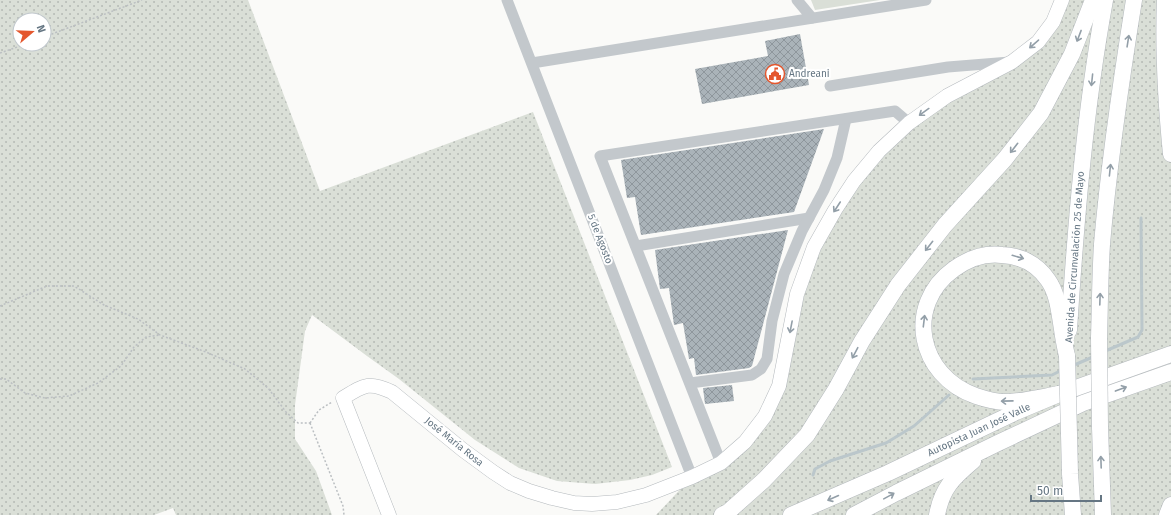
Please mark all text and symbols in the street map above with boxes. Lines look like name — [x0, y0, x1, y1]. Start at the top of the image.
north arrow — [12, 12, 52, 52]
text: N — [34, 23, 48, 34]
one-way arrow — [1074, 30, 1082, 42]
one-way arrow — [1124, 35, 1132, 48]
one-way arrow — [1030, 39, 1040, 48]
public building icon: Andreani — [764, 63, 786, 85]
place label: Andreani — [789, 68, 830, 80]
one-way arrow — [1088, 73, 1095, 86]
one-way arrow — [919, 108, 930, 116]
one-way arrow — [1009, 143, 1018, 154]
one-way arrow — [1106, 164, 1113, 177]
street label: Avenida de Circunvalación 25 de Mayo — [1063, 171, 1087, 343]
one-way arrow — [832, 201, 840, 213]
street label: 5 de Agosto — [585, 212, 615, 266]
one-way arrow — [924, 241, 933, 252]
one-way arrow — [1011, 254, 1024, 262]
one-way arrow — [1097, 293, 1104, 306]
one-way arrow — [920, 315, 928, 328]
one-way arrow — [786, 321, 794, 334]
one-way arrow — [851, 347, 859, 359]
one-way arrow — [1115, 385, 1127, 393]
one-way arrow — [1001, 397, 1014, 405]
street label: Autopista Juan José Valle — [926, 401, 1032, 459]
street label: José María Rosa — [422, 414, 486, 469]
one-way arrow — [1098, 456, 1105, 469]
scale bar — [1031, 477, 1101, 503]
text: 50 m — [1037, 484, 1063, 498]
one-way arrow — [882, 492, 894, 500]
one-way arrow — [827, 495, 839, 502]

